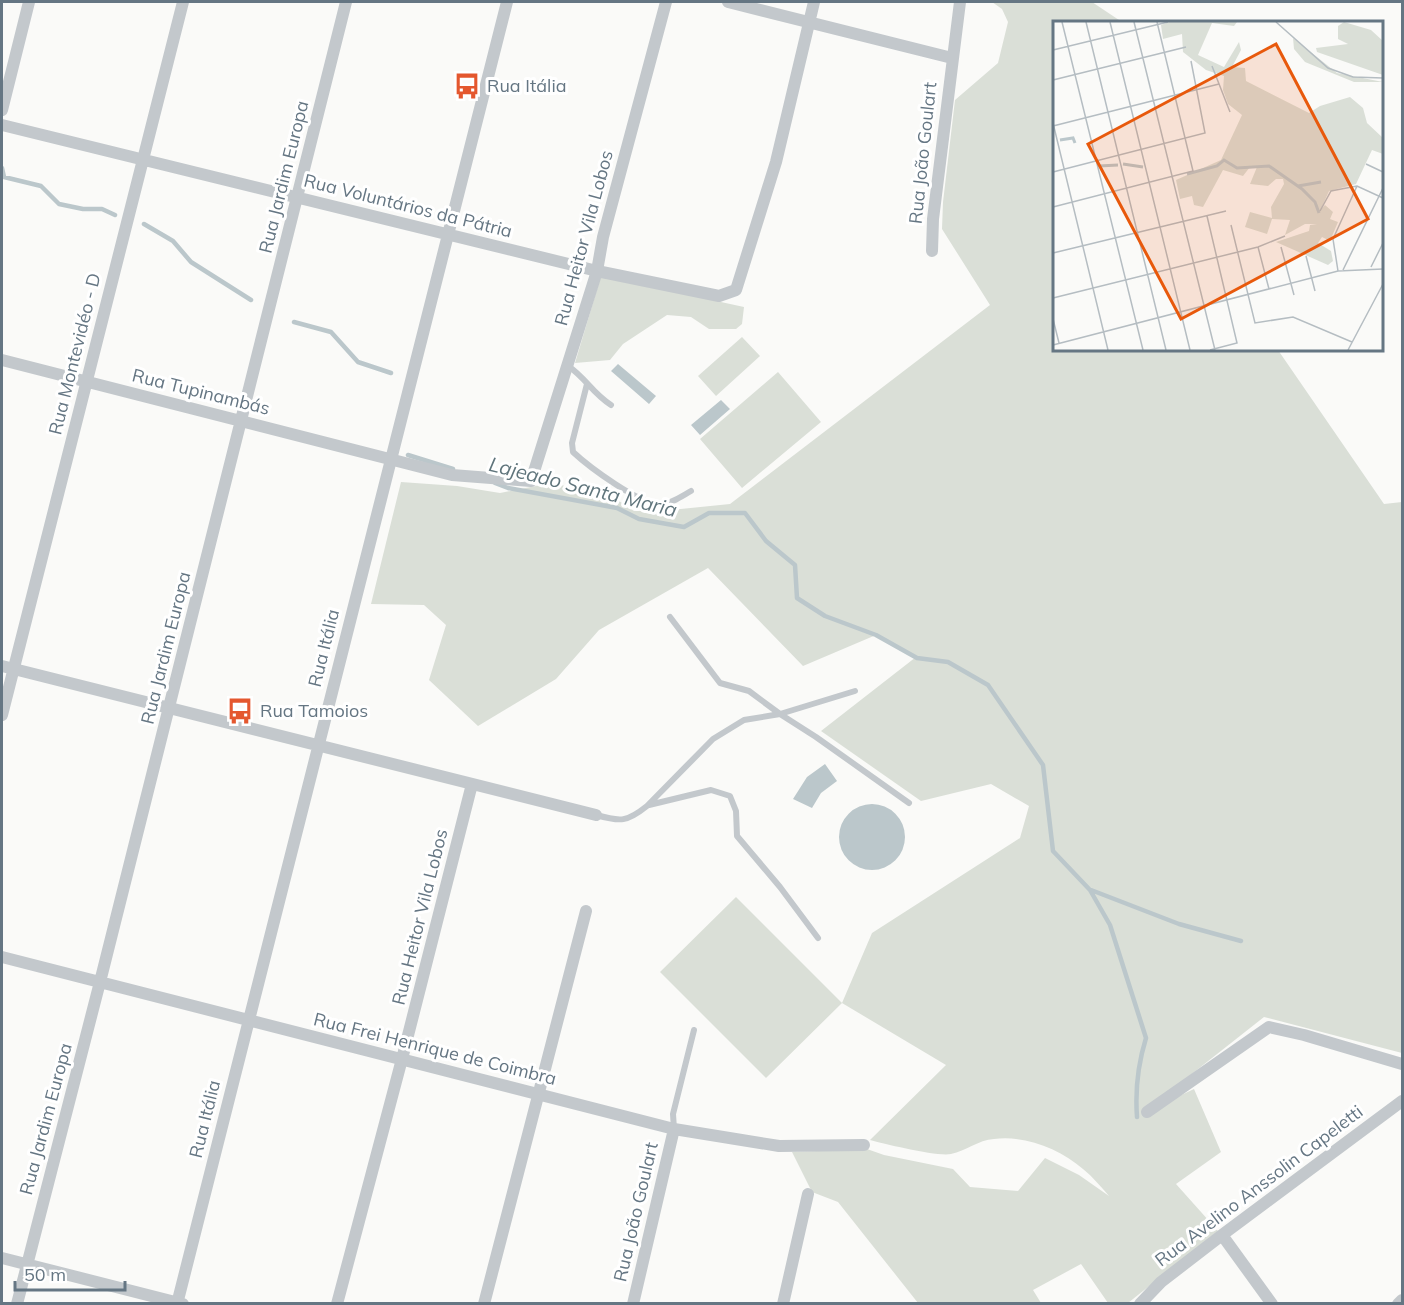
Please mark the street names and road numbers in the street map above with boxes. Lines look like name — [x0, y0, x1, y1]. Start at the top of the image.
street label: Rua João Goulart — [904, 81, 941, 225]
street label: Rua Jardim Europa — [253, 98, 314, 256]
street label: Rua Heitor Vila Lobos — [549, 148, 618, 328]
street label: Rua Voluntários da Pátria — [302, 168, 515, 243]
street label: Rua Montevidéo - D — [43, 271, 106, 437]
street label: Rua Tupinambás — [130, 363, 272, 420]
street label: Rua Jardim Europa — [135, 569, 196, 727]
street label: Rua Itália — [303, 607, 344, 689]
street label: Rua Heitor Vila Lobos — [387, 826, 453, 1007]
street label: Rua Frei Henrique de Coimbra — [311, 1007, 559, 1090]
street label: Rua Jardim Europa — [14, 1040, 77, 1197]
street label: Rua Itália — [184, 1078, 225, 1160]
street label: Rua Avelino Anssolin Capeletti — [1150, 1100, 1367, 1271]
street label: Rua João Goulart — [608, 1140, 663, 1284]

